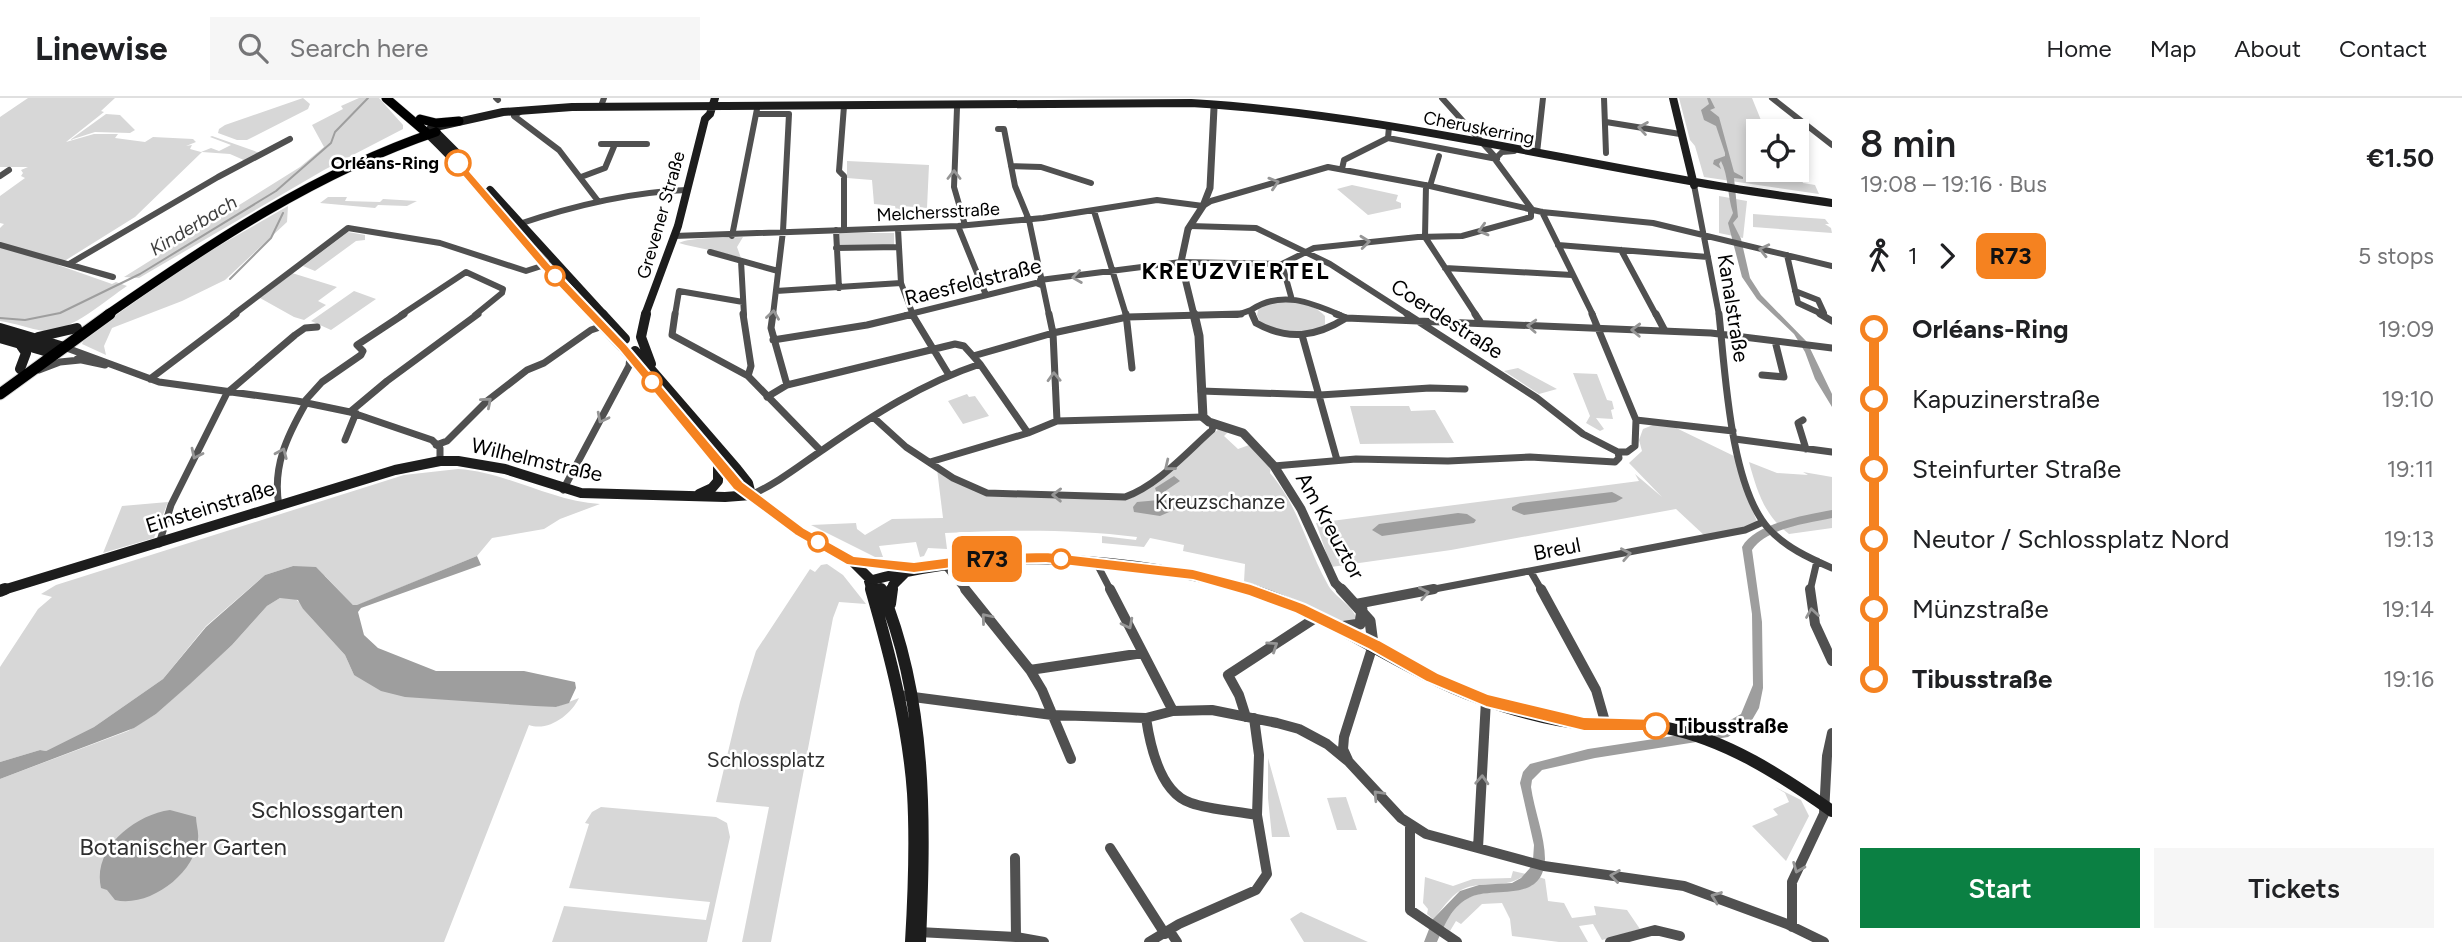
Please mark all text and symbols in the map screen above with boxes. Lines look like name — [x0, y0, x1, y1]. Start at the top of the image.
search box — [210, 17, 700, 80]
text: Linewise — [35, 29, 168, 68]
icon: search — [234, 29, 272, 67]
text: Search here — [290, 32, 428, 64]
text: Home — [2046, 34, 2112, 63]
text: Map — [2150, 34, 2196, 63]
text: About — [2234, 34, 2301, 63]
text: Contact — [2339, 34, 2427, 63]
street label: Cheruskerring — [1422, 106, 1536, 150]
map controls — [1746, 119, 1809, 182]
button: locate — [1746, 119, 1809, 182]
one-way arrow — [1637, 121, 1649, 136]
text: 8 min — [1860, 121, 1956, 167]
text: €1.50 — [2367, 142, 2434, 174]
street label: Grevener Straße — [632, 148, 690, 281]
marker: Orléans-Ring — [445, 150, 471, 176]
place label: Orléans-Ring — [331, 152, 439, 174]
one-way arrow — [946, 169, 962, 180]
text: 19:08 – 19:16 · Bus — [1860, 170, 2047, 198]
one-way arrow — [1268, 177, 1280, 192]
water label: Kinderbach — [145, 190, 241, 260]
street label: Melchersstraße — [876, 198, 1000, 226]
one-way arrow — [1477, 222, 1489, 237]
one-way arrow — [1359, 235, 1371, 250]
icon: walk — [1860, 237, 1898, 275]
icon: forward — [1928, 237, 1966, 275]
text: R73 — [1990, 241, 2032, 270]
text: 1 — [1908, 242, 1918, 270]
text: 5 stops — [2358, 242, 2434, 270]
one-way arrow — [1758, 243, 1770, 258]
street label: Raesfeldstraße — [902, 252, 1044, 311]
street label: Kanalstraße — [1713, 252, 1754, 364]
district label: KREUZVIERTEL — [1141, 257, 1331, 285]
unlabelled marker — [545, 266, 565, 286]
one-way arrow — [1071, 269, 1083, 284]
street label: Coerdestraße — [1387, 273, 1508, 364]
one-way arrow — [765, 309, 780, 321]
text: Orléans-Ring — [1912, 313, 2069, 345]
text: 19:09 — [2378, 315, 2434, 343]
one-way arrow — [1526, 318, 1537, 333]
one-way arrow — [1630, 323, 1641, 338]
unlabelled marker — [642, 372, 662, 392]
one-way arrow — [1047, 372, 1062, 383]
text: Kapuzinerstraße — [1912, 383, 2100, 415]
text: 19:10 — [2381, 385, 2434, 413]
one-way arrow — [479, 398, 492, 410]
one-way arrow — [597, 411, 610, 423]
street label: Wilhelmstraße — [469, 432, 605, 487]
one-way arrow — [190, 447, 204, 459]
one-way arrow — [274, 447, 288, 460]
text: Steinfurter Straße — [1912, 453, 2121, 485]
text: 19:11 — [2387, 455, 2434, 483]
one-way arrow — [1164, 458, 1177, 471]
street label: Am Kreuztor — [1291, 468, 1370, 583]
street label: Einsteinstraße — [142, 475, 277, 538]
one-way arrow — [1051, 487, 1062, 503]
park label: Kreuzschanze — [1155, 489, 1285, 514]
text: Neutor / Schlossplatz Nord — [1912, 523, 2230, 555]
text: 19:13 — [2384, 525, 2434, 553]
unlabelled marker — [808, 532, 828, 552]
street label: Breul — [1531, 532, 1583, 565]
line badge: R73 — [947, 536, 1027, 582]
text: R73 — [966, 544, 1008, 573]
one-way arrow — [1620, 547, 1632, 562]
unlabelled marker — [1051, 549, 1071, 569]
one-way arrow — [1418, 586, 1430, 601]
text: Münzstraße — [1912, 593, 2049, 625]
text: 19:14 — [2382, 595, 2434, 623]
one-way arrow — [1805, 607, 1820, 619]
one-way arrow — [982, 613, 995, 625]
one-way arrow — [1119, 617, 1133, 629]
one-way arrow — [1265, 642, 1278, 654]
text: Tibusstraße — [1912, 663, 2052, 695]
text: 19:16 — [2383, 665, 2434, 693]
marker: Tibusstraße — [1643, 713, 1669, 739]
place label: Tibusstraße — [1675, 713, 1789, 738]
park label: Schlossplatz — [707, 747, 825, 772]
one-way arrow — [1474, 774, 1489, 785]
one-way arrow — [1374, 790, 1387, 803]
park label: Schlossgarten — [251, 795, 403, 824]
park label: Botanischer Garten — [79, 832, 287, 861]
button: Start — [1860, 848, 2140, 928]
button: Tickets — [2154, 848, 2434, 928]
one-way arrow — [1792, 861, 1806, 873]
one-way arrow — [1609, 869, 1621, 884]
one-way arrow — [1711, 892, 1723, 906]

